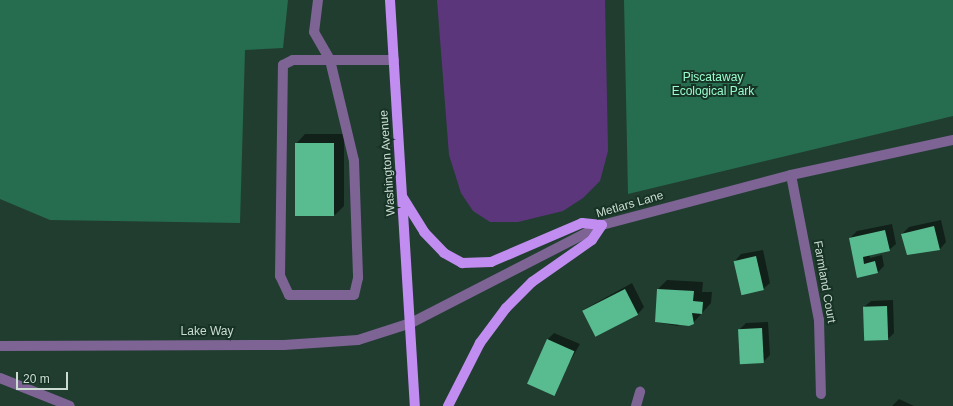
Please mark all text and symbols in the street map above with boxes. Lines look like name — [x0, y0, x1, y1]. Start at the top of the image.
park label: Piscataway Ecological Park — [672, 71, 754, 99]
street label: Washington Avenue — [377, 109, 399, 217]
street label: Metlars Lane — [595, 189, 665, 221]
street label: Farmland Court — [810, 240, 838, 324]
street label: Lake Way — [181, 325, 233, 339]
scale bar — [18, 364, 70, 390]
text: 20 m — [23, 372, 50, 386]

